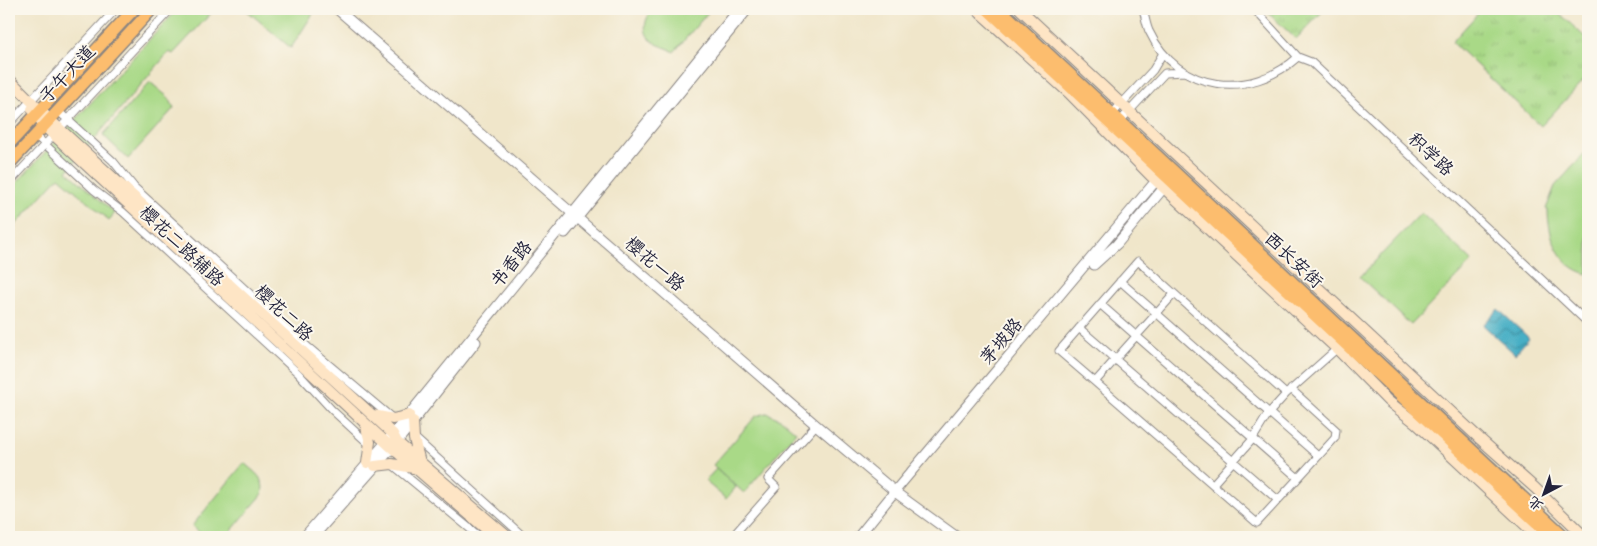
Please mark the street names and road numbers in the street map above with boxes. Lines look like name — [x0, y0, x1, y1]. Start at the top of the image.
street label: 子午大道 — [31, 37, 103, 111]
street label: 积学路 — [1400, 124, 1462, 184]
street label: 樱花二路辅路 — [132, 197, 232, 295]
street label: 西长安街 — [1257, 224, 1331, 296]
street label: 樱花一路 — [617, 228, 693, 300]
street label: 书香路 — [482, 233, 540, 295]
street label: 樱花二路 — [247, 277, 321, 349]
street label: 茅坡路 — [971, 310, 1031, 372]

